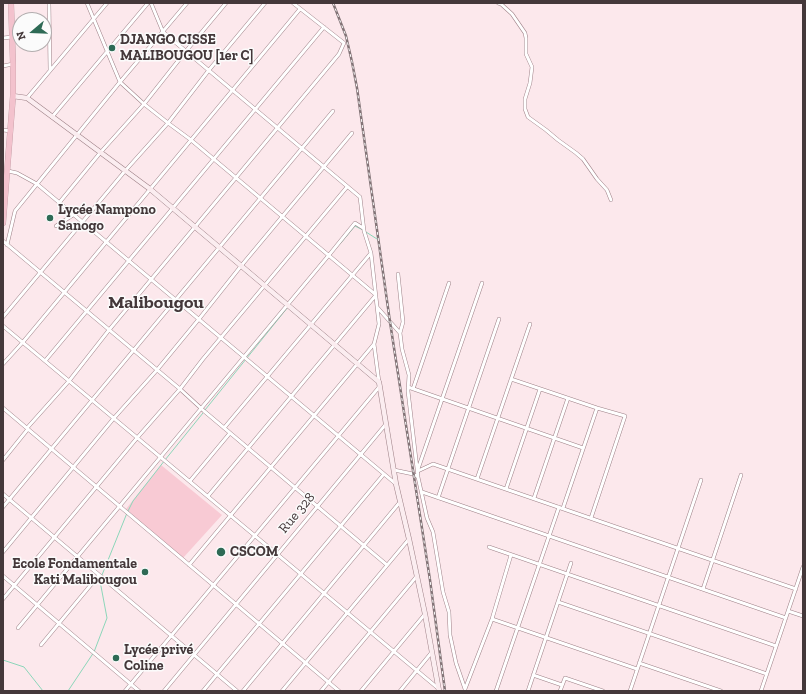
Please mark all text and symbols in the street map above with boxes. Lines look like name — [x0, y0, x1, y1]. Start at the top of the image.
north arrow — [12, 12, 52, 52]
text: N — [14, 30, 29, 42]
place label: DJANGO CISSE MALIBOUGOU [1er C] — [120, 32, 253, 64]
marker: DJANGO CISSE MALIBOUGOU [1er C] — [107, 43, 117, 53]
place label: Lycée Nampono Sanogo — [58, 202, 156, 234]
marker: Lycée Nampono Sanogo — [45, 213, 55, 223]
district label: Malibougou — [108, 292, 204, 314]
street label: Rue 328 — [275, 489, 319, 537]
place label: CSCOM — [230, 544, 278, 560]
marker: CSCOM — [215, 546, 227, 558]
place label: Ecole Fondamentale Kati Malibougou — [12, 556, 137, 588]
marker: Ecole Fondamentale Kati Malibougou — [140, 567, 150, 577]
place label: Lycée privé Coline — [124, 642, 193, 674]
marker: Lycée privé Coline — [111, 653, 121, 663]

